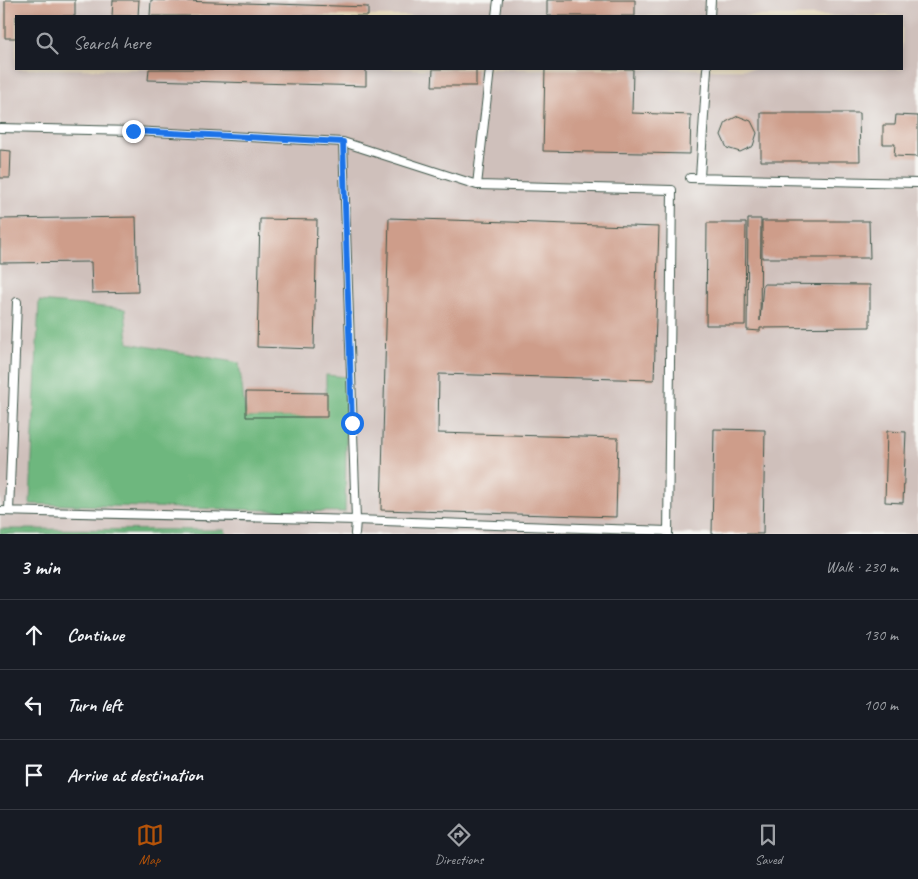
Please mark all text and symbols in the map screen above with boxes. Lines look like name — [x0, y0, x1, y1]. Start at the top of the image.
search box — [15, 15, 903, 70]
icon: search — [33, 29, 61, 57]
text: Search here — [73, 31, 150, 55]
route end — [122, 120, 145, 143]
route start — [341, 412, 364, 435]
text: 3 min — [20, 554, 60, 580]
text: Walk · 230 m — [826, 557, 898, 577]
icon: ahead — [20, 621, 48, 649]
text: Continue — [67, 623, 124, 647]
text: 130 m — [864, 625, 898, 645]
icon: left — [20, 691, 48, 719]
text: Turn left — [67, 693, 122, 717]
text: 100 m — [864, 695, 898, 715]
icon: arrive — [20, 761, 48, 789]
text: Arrive at destination — [67, 763, 203, 787]
tab: Map — [136, 821, 164, 868]
tab: Directions — [435, 821, 483, 868]
tab: Saved — [754, 821, 782, 868]

